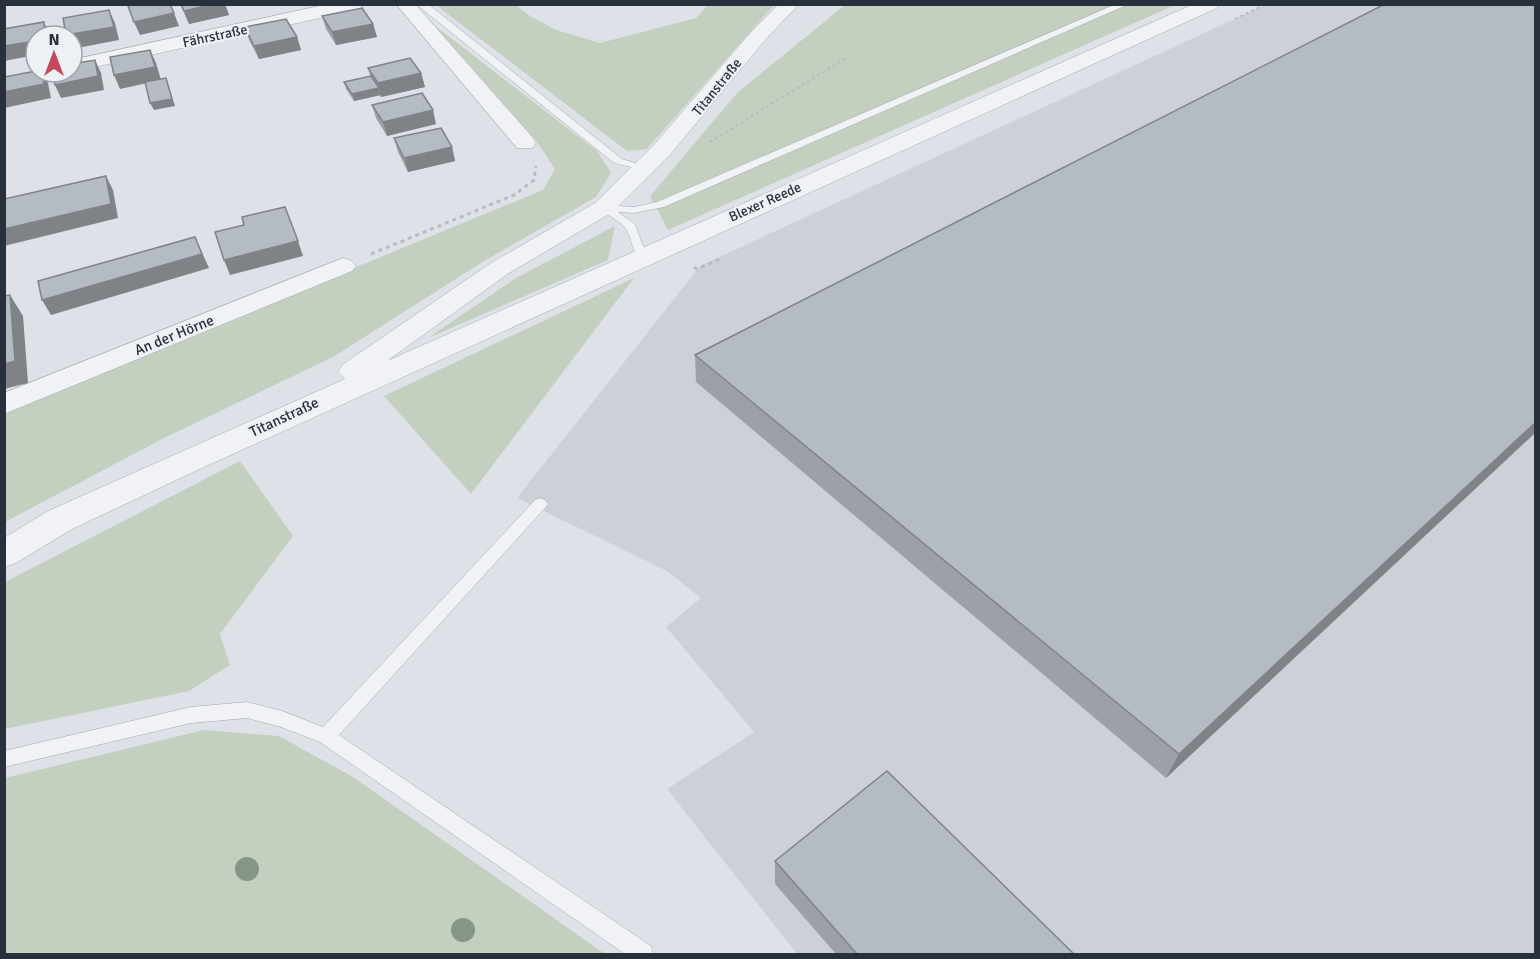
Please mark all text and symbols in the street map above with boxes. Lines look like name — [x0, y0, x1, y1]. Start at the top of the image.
street label: Fährstraße — [181, 21, 249, 51]
north arrow — [24, 24, 84, 84]
text: N — [48, 30, 60, 50]
street label: Titanstraße — [689, 55, 745, 119]
street label: Blexer Reede — [726, 178, 804, 226]
street label: An der Hörne — [132, 311, 216, 359]
street label: Titanstraße — [247, 393, 321, 441]

